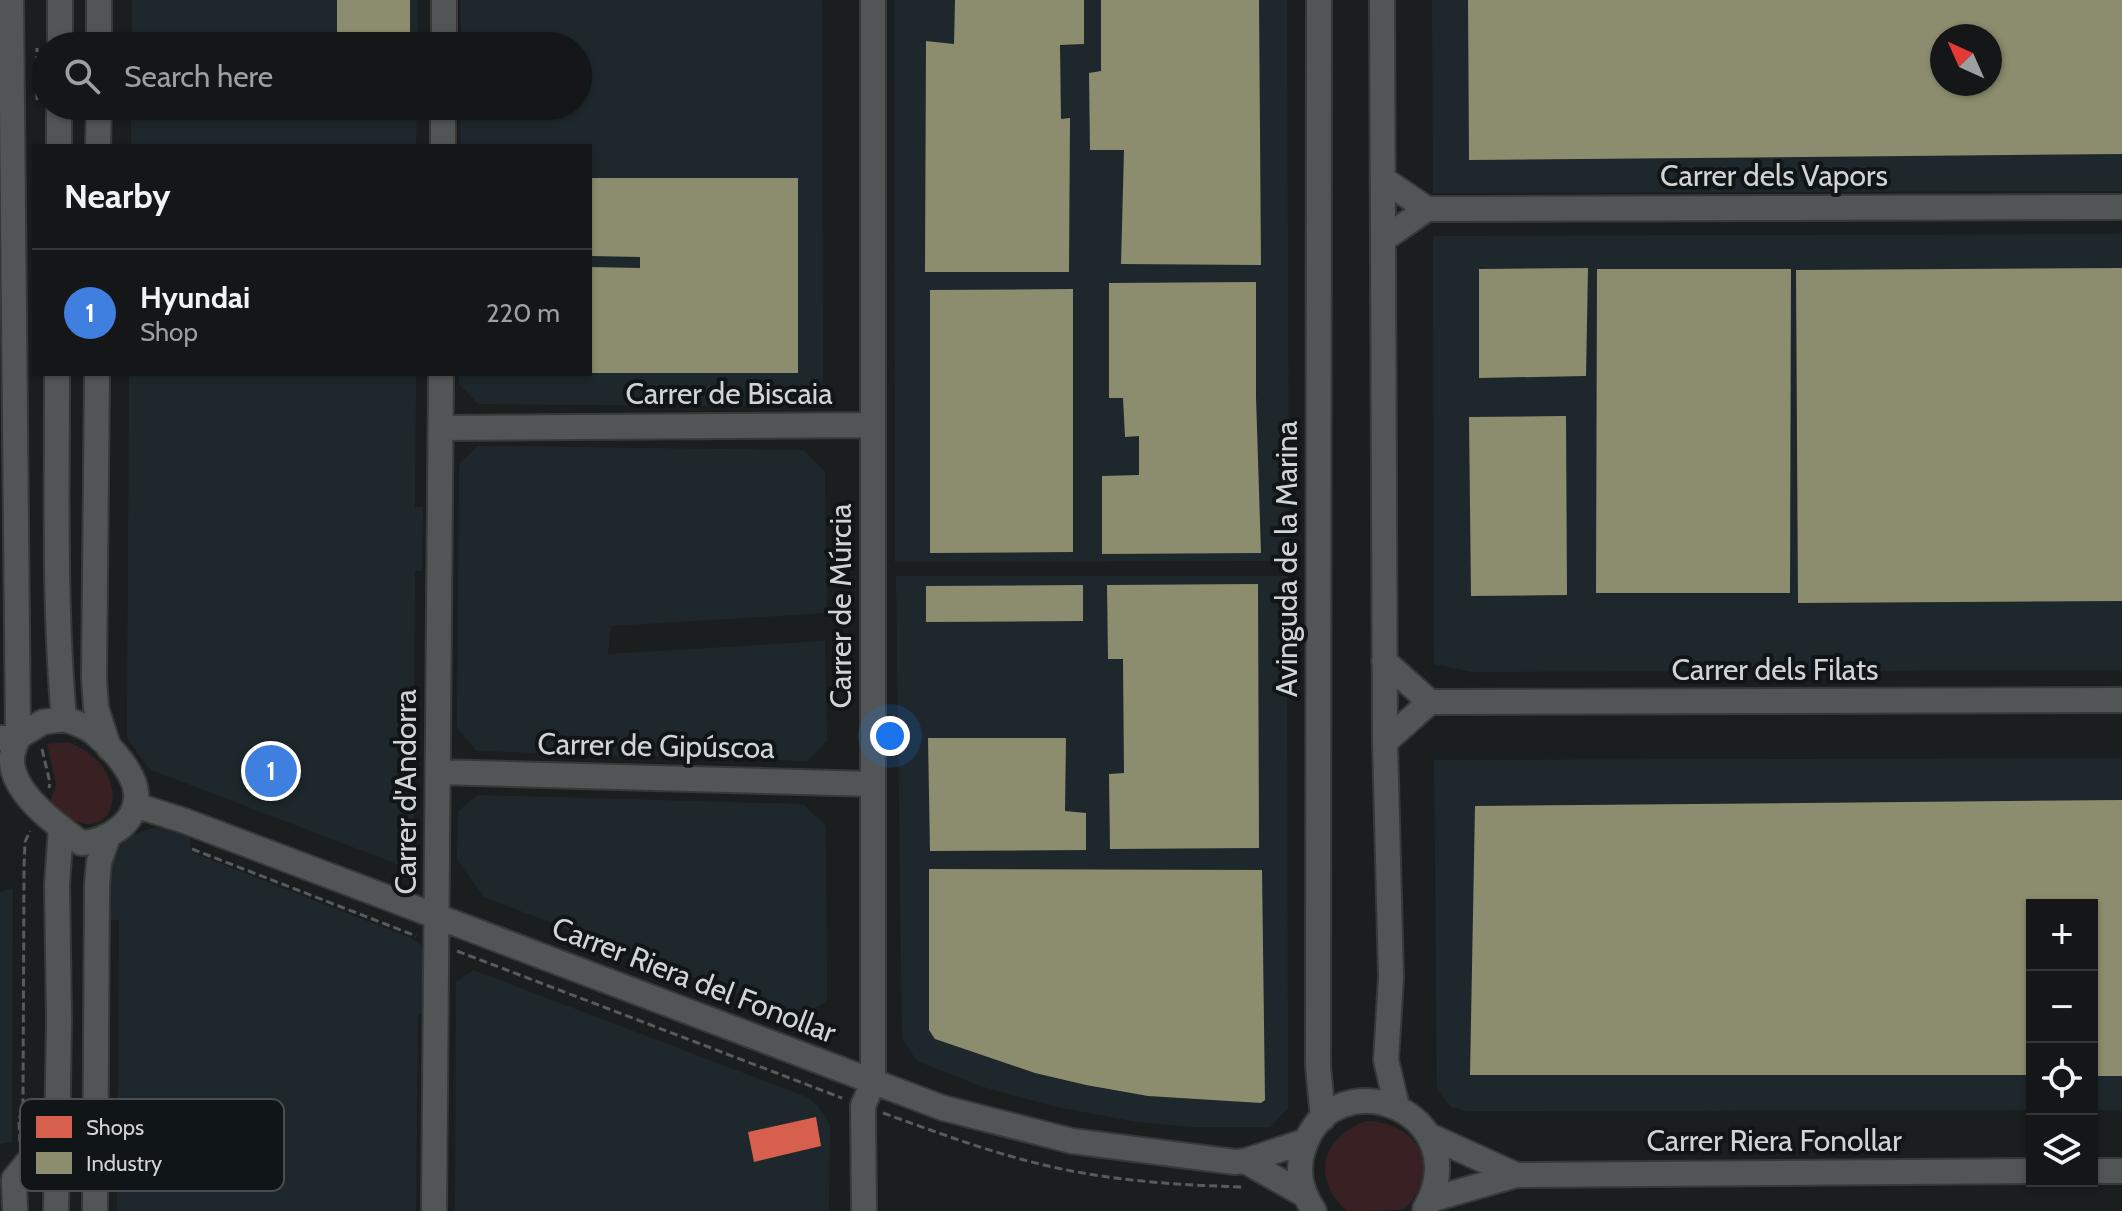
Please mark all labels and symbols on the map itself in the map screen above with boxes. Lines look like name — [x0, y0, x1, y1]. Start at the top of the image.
north arrow — [1930, 24, 2002, 96]
street label: Carrer dels Vapors — [1660, 157, 1888, 194]
street label: Carrer de Biscaia — [625, 375, 833, 412]
street label: Avinguda de la Marina — [1268, 420, 1305, 697]
street label: Carrer de Múrcia — [822, 503, 859, 709]
street label: Carrer dels Filats — [1672, 651, 1878, 688]
street label: Carrer d'Andorra — [387, 689, 424, 895]
your location — [870, 716, 910, 756]
street label: Carrer de Gipúscoa — [537, 725, 776, 766]
pin: 1 — [245, 741, 297, 801]
street label: Carrer Riera del Fonollar — [547, 908, 842, 1051]
legend — [20, 1099, 284, 1191]
text: Shops — [86, 1114, 144, 1141]
street label: Carrer Riera Fonollar — [1646, 1122, 1902, 1159]
text: Industry — [86, 1150, 162, 1177]

